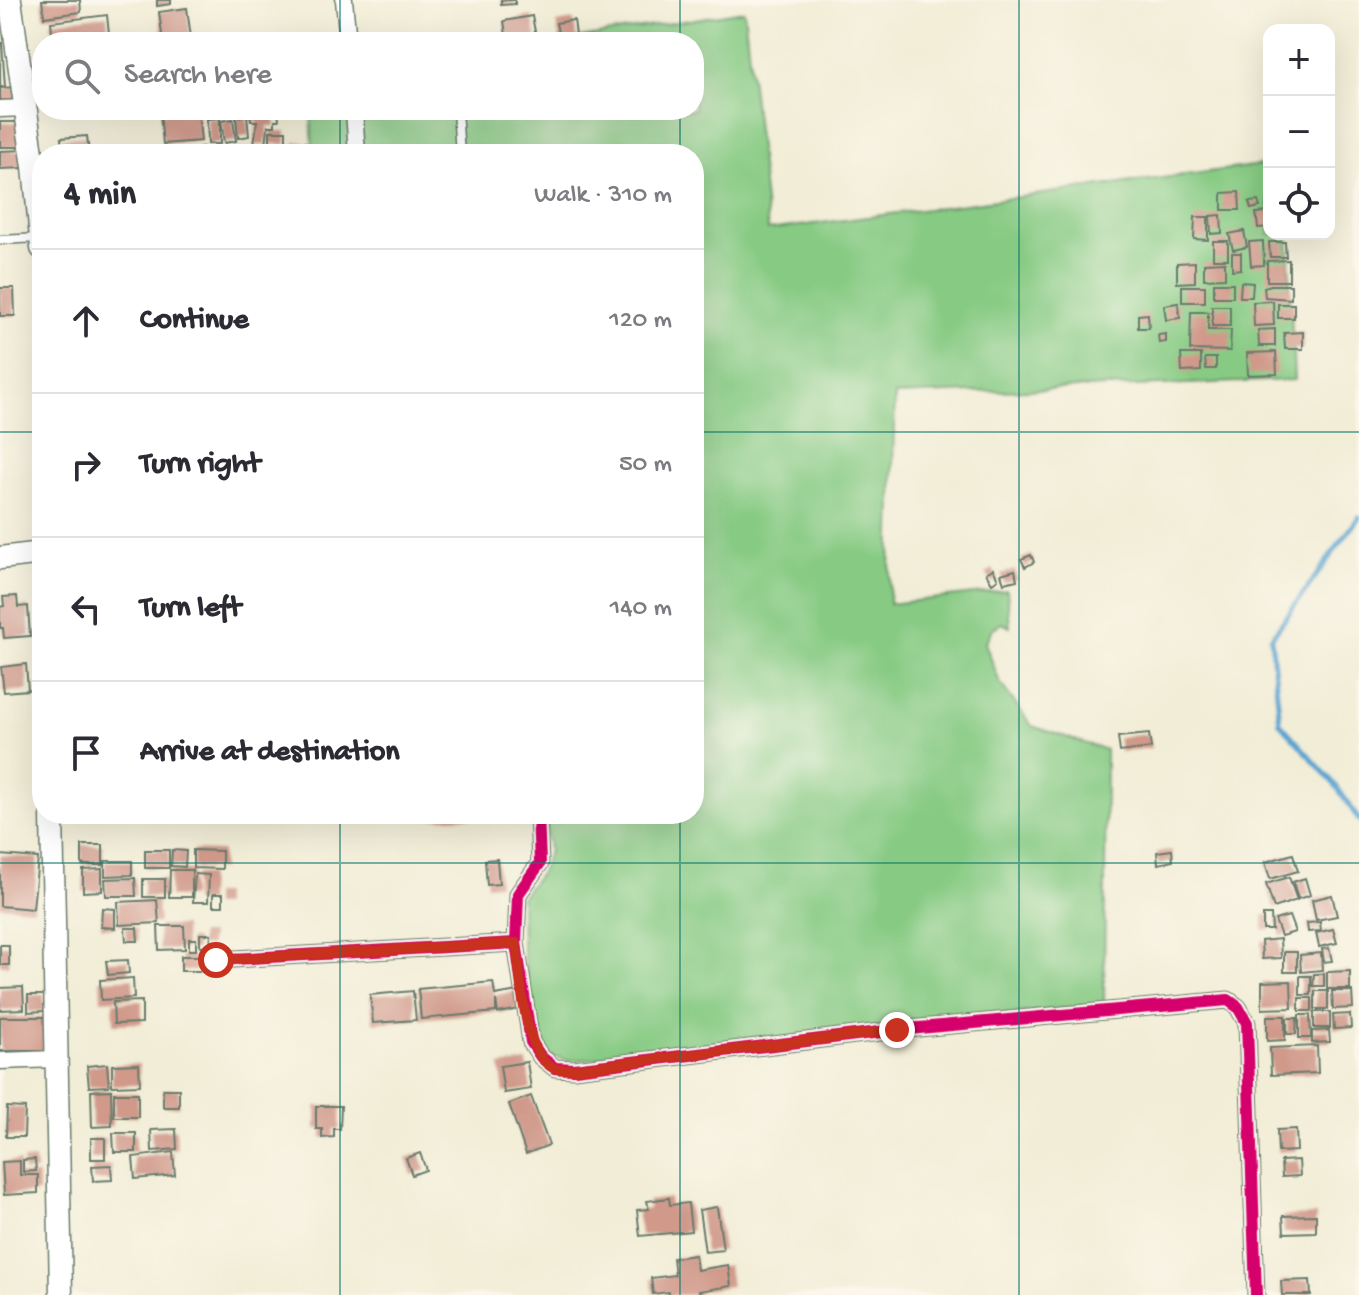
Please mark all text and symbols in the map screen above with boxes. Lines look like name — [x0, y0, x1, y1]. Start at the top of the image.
map controls — [1263, 24, 1335, 240]
button: + — [1263, 24, 1335, 96]
search box — [32, 32, 704, 120]
icon: search — [60, 54, 104, 98]
text: Search here — [124, 59, 272, 94]
button: − — [1263, 96, 1335, 168]
button: locate — [1263, 168, 1335, 240]
text: 4 min — [64, 176, 136, 216]
text: Walk · 310 m — [534, 181, 672, 212]
icon: ahead — [64, 299, 108, 343]
text: Continue — [140, 304, 249, 339]
text: 120 m — [609, 306, 672, 337]
icon: right — [64, 443, 108, 487]
text: Turn right — [140, 448, 260, 483]
text: 50 m — [619, 450, 672, 481]
icon: left — [64, 587, 108, 631]
text: Turn left — [140, 592, 241, 627]
text: 140 m — [610, 594, 672, 625]
icon: arrive — [64, 731, 108, 775]
text: Arrive at destination — [140, 736, 400, 771]
route start — [198, 942, 234, 978]
route end — [879, 1012, 915, 1048]

